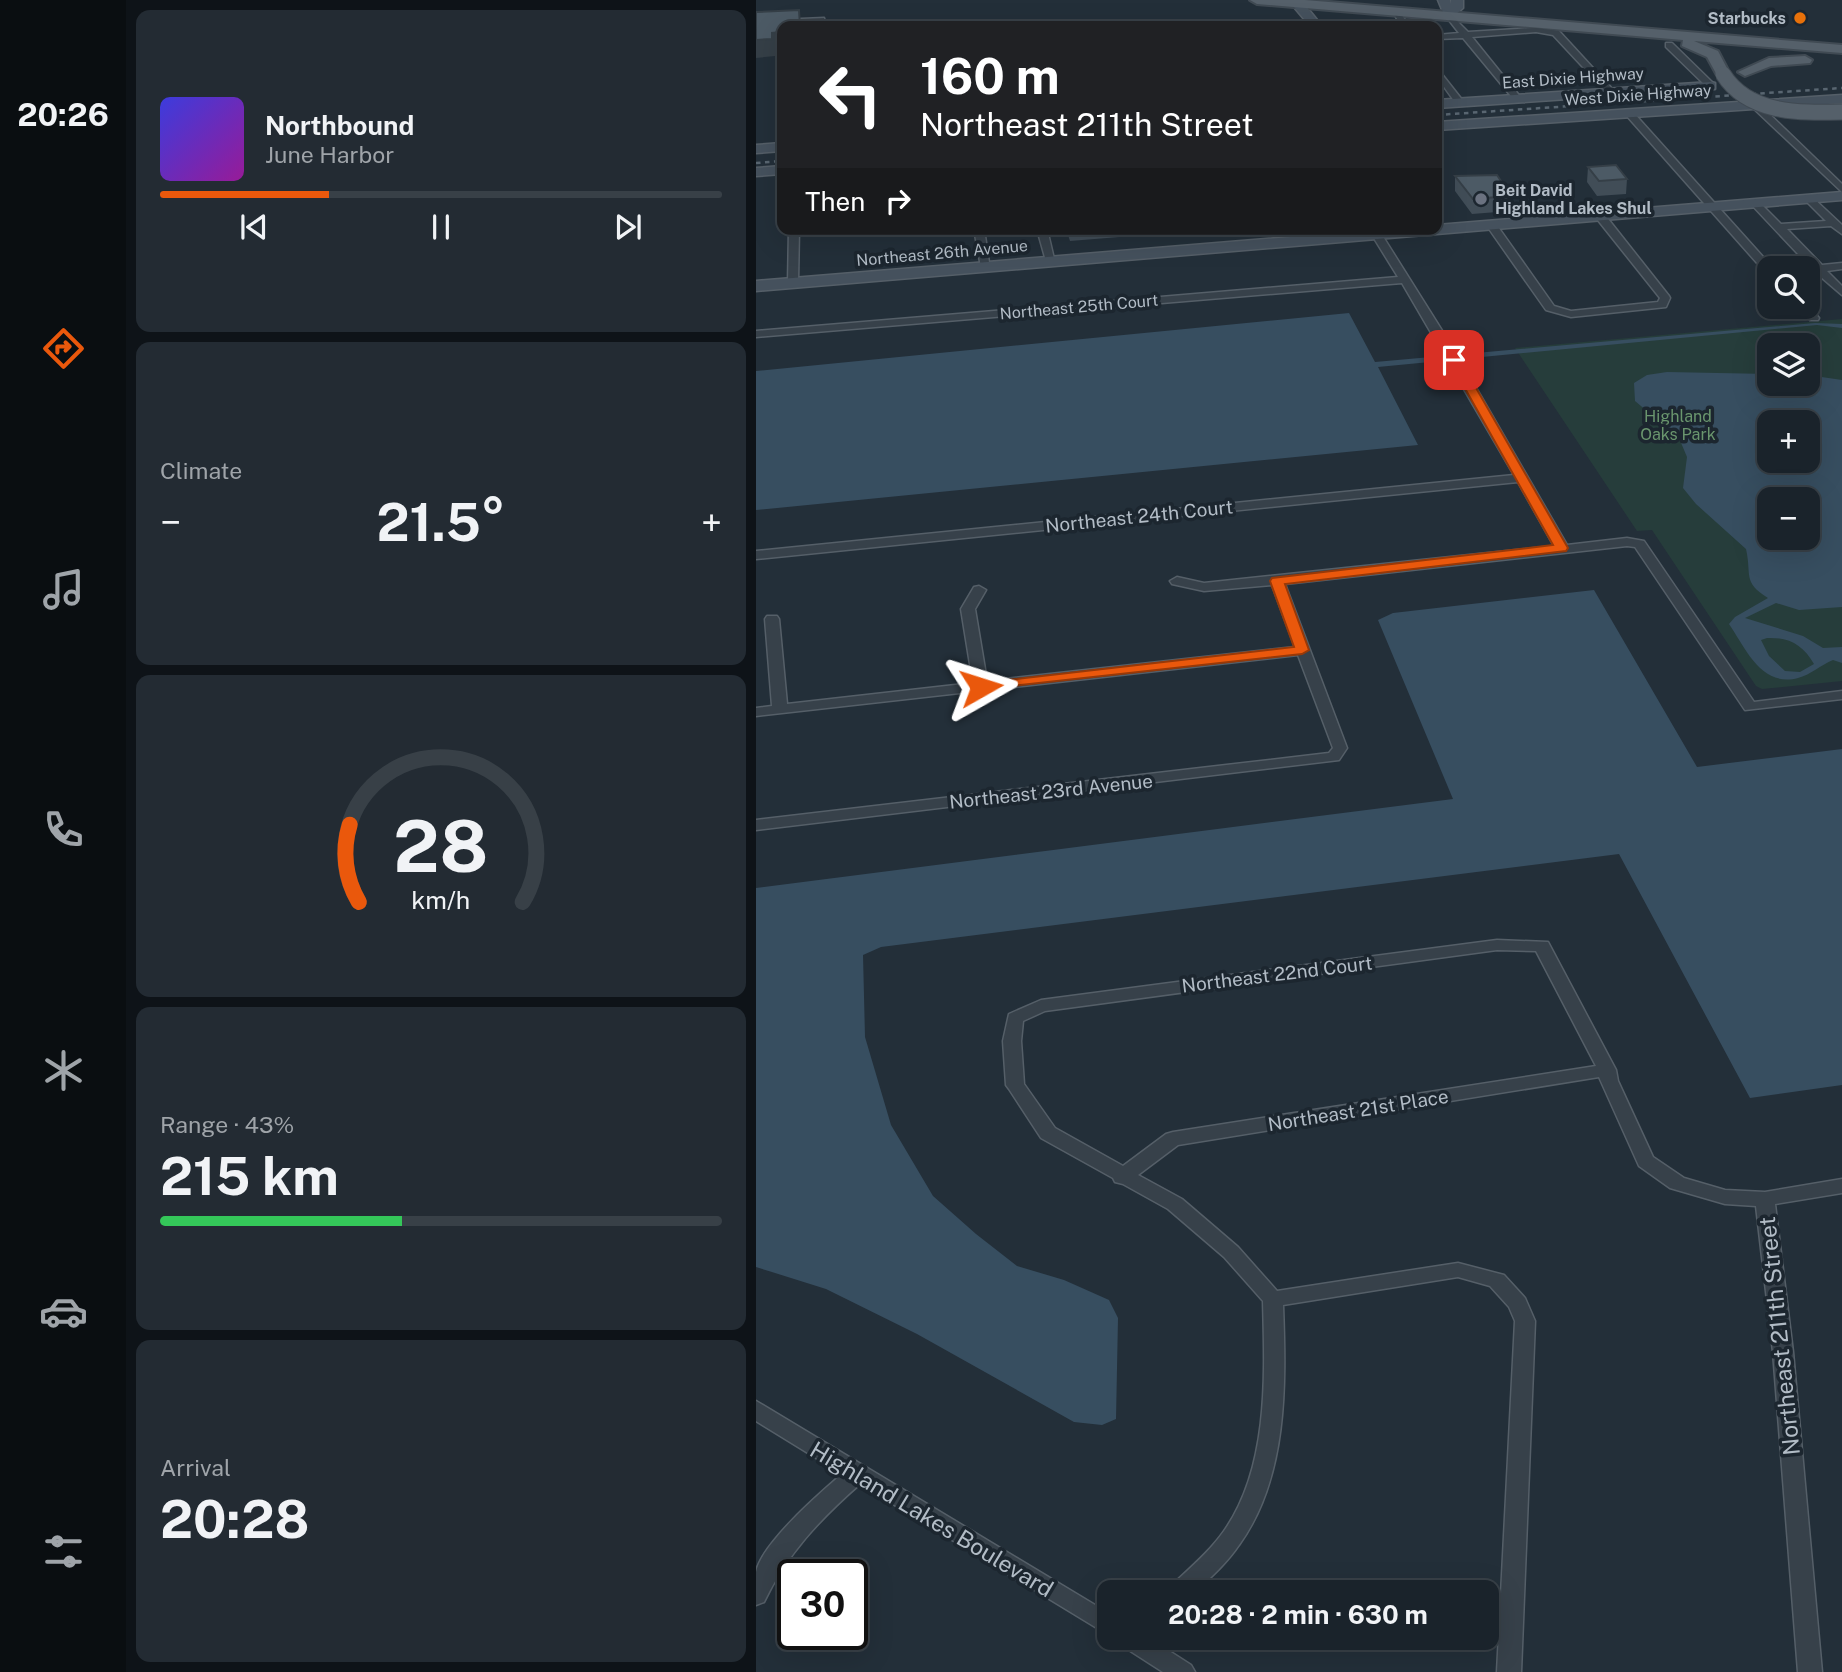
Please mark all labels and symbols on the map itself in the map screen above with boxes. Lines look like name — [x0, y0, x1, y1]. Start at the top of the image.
place label: Starbucks — [1708, 9, 1786, 28]
marker: Starbucks — [1792, 10, 1808, 26]
street label: East Dixie Highway — [1501, 64, 1645, 92]
street label: West Dixie Highway — [1564, 80, 1712, 110]
place label: Beit David Highland Lakes Shul — [1495, 181, 1652, 218]
marker: Beit David Highland Lakes Shul — [1473, 191, 1489, 207]
street label: Northeast 26th Avenue — [855, 236, 1029, 270]
street label: Northeast 25th Court — [999, 291, 1159, 323]
pin — [1424, 330, 1484, 390]
park label: Highland Oaks Park — [1640, 407, 1716, 444]
street label: Northeast 24th Court — [1044, 495, 1234, 537]
position arrow — [944, 650, 1018, 724]
street label: Northeast 23rd Avenue — [948, 769, 1154, 813]
street label: Northeast 22nd Court — [1180, 951, 1374, 997]
street label: Northeast 21st Place — [1266, 1085, 1450, 1135]
street label: Northeast 211th Street — [1753, 1215, 1805, 1457]
street label: Highland Lakes Boulevard — [806, 1436, 1058, 1602]
speed limit sign: 30 — [777, 1559, 868, 1650]

